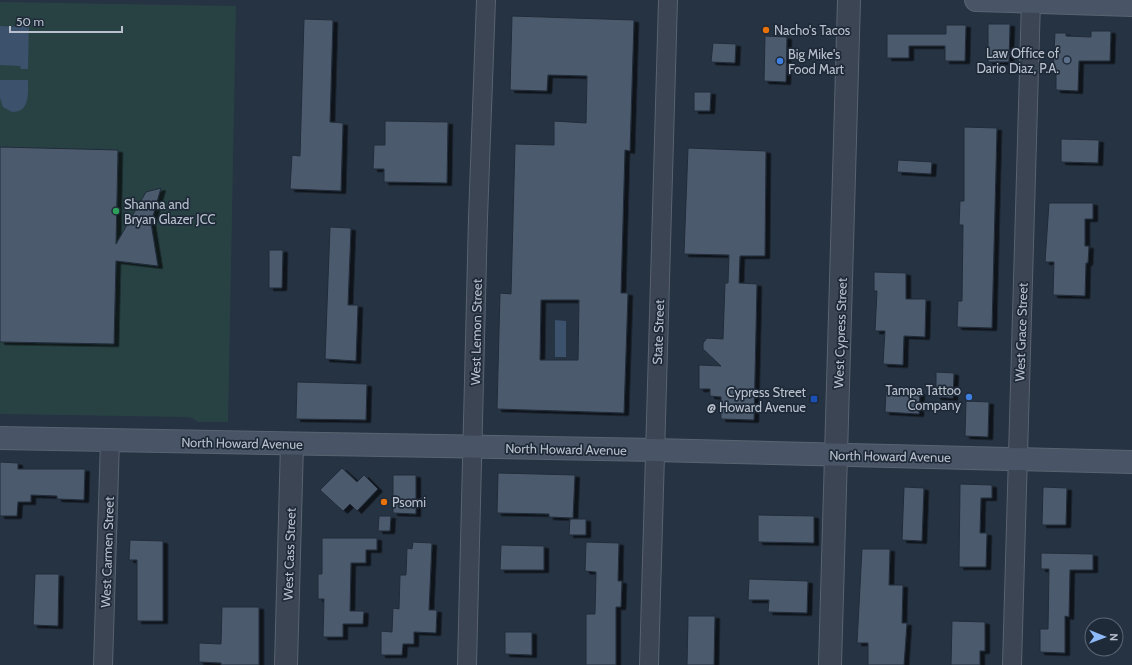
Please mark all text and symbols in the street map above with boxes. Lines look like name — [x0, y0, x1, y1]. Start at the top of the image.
scale bar — [10, 8, 122, 34]
text: 50 m — [16, 14, 44, 29]
place label: Nacho's Tacos — [774, 22, 851, 38]
marker: Nacho's Tacos — [761, 25, 771, 35]
place label: Law Office of Dario Diaz, P.A. — [976, 45, 1060, 76]
place label: Big Mike's Food Mart — [788, 46, 844, 77]
marker: Law Office of Dario Diaz, P.A. — [1062, 55, 1072, 65]
marker: Big Mike's Food Mart — [775, 56, 785, 66]
place label: Shanna and Bryan Glazer JCC — [124, 196, 216, 227]
marker: Shanna and Bryan Glazer JCC — [111, 206, 121, 216]
street label: West Cypress Street — [830, 277, 850, 389]
street label: West Lemon Street — [467, 278, 485, 385]
street label: West Grace Street — [1011, 282, 1031, 382]
street label: State Street — [649, 299, 667, 365]
place label: Tampa Tattoo Company — [886, 382, 961, 413]
place label: Cypress Street @ Howard Avenue — [707, 384, 807, 415]
marker: Tampa Tattoo Company — [964, 392, 974, 402]
marker: Cypress Street @ Howard Avenue — [809, 394, 819, 404]
street label: North Howard Avenue — [181, 434, 303, 452]
street label: North Howard Avenue — [505, 440, 627, 458]
street label: North Howard Avenue — [829, 447, 951, 465]
place label: Psomi — [392, 494, 426, 510]
street label: West Carmen Street — [97, 496, 117, 608]
marker: Psomi — [379, 497, 389, 507]
street label: West Cass Street — [279, 507, 299, 600]
north arrow — [1084, 617, 1124, 657]
text: N — [1107, 633, 1121, 641]

